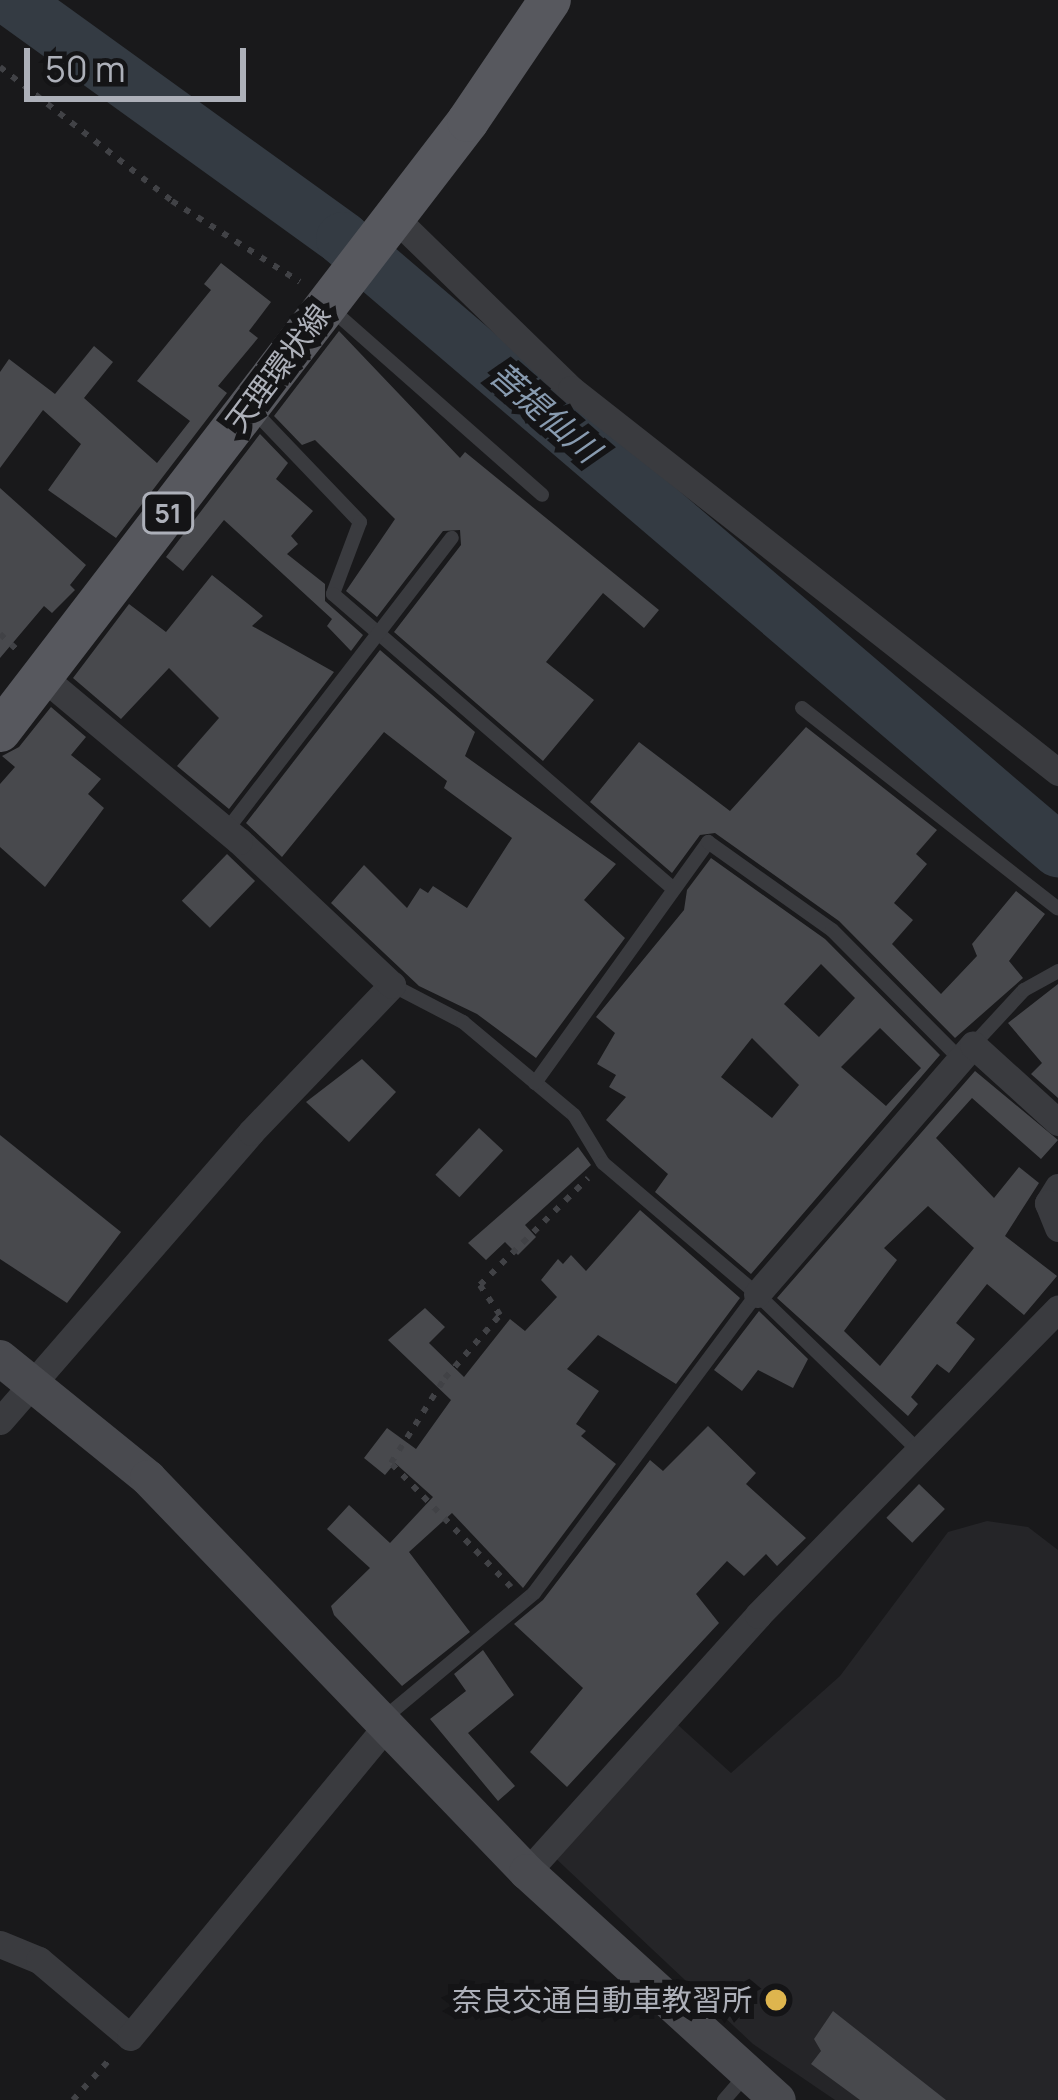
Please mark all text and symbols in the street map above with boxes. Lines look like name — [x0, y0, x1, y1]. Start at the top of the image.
scale bar — [30, 24, 252, 98]
text: 50 m — [45, 44, 125, 93]
street label: 天理環状線 — [218, 297, 338, 439]
water label: 菩提仙川 — [482, 354, 608, 470]
road number: 51 — [141, 492, 195, 534]
place label: 奈良交通自動車教習所 — [452, 1982, 752, 2018]
marker: 奈良交通自動車教習所 — [763, 1987, 789, 2013]

